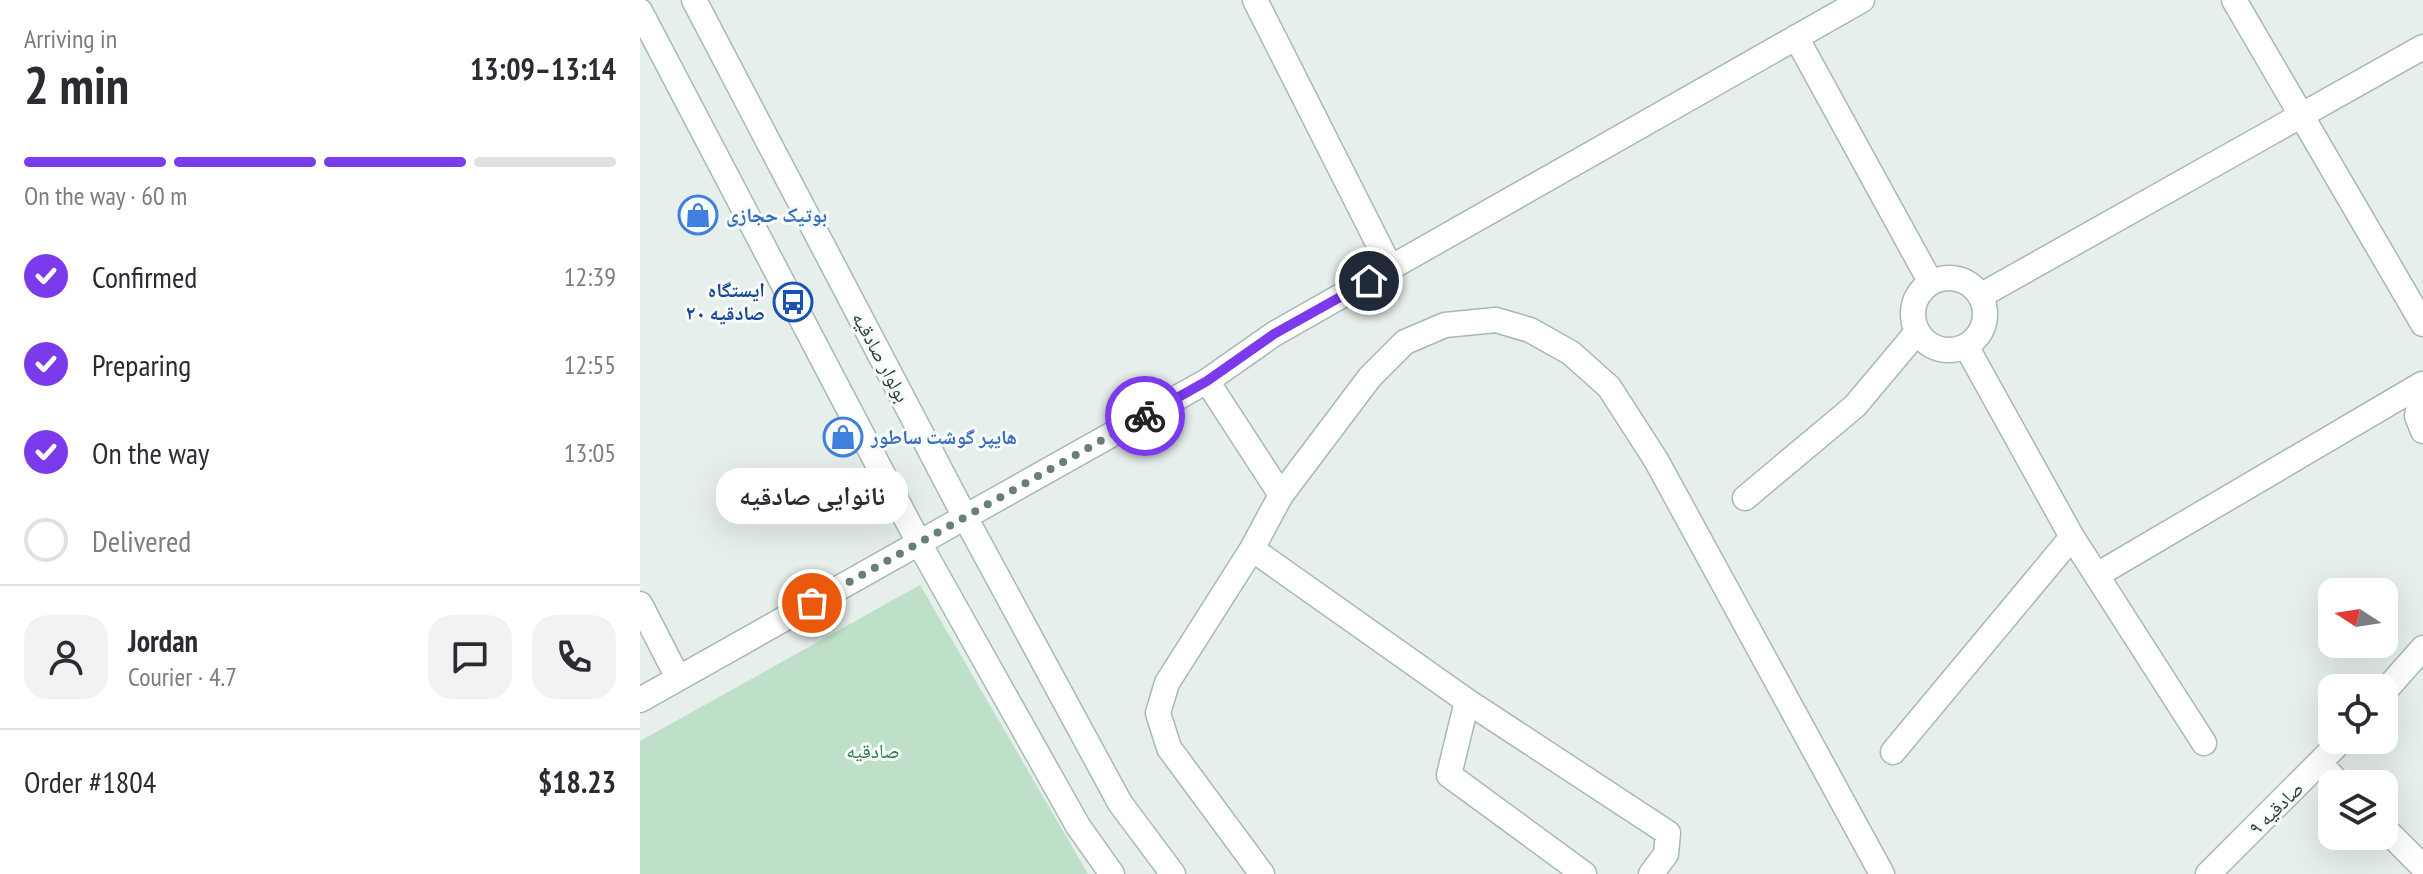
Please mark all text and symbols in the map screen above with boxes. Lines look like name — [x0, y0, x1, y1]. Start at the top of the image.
text: Arriving in — [24, 22, 117, 55]
text: 13:09–13:14 — [470, 49, 616, 88]
text: 2 min — [24, 51, 129, 118]
text: On the way · 60 m — [24, 179, 187, 212]
shop icon: بوتیک حجازی — [677, 194, 719, 236]
place label: بوتیک حجازی — [726, 202, 827, 228]
pin — [1335, 247, 1403, 315]
icon: check — [24, 254, 68, 298]
text: Confirmed — [92, 257, 197, 296]
icon: home — [1347, 259, 1391, 303]
text: 12:39 — [564, 260, 616, 293]
place label: ایستگاه صادقیه ۲۰ — [686, 277, 765, 326]
bus stop icon: ایستگاه صادقیه ۲۰ — [772, 281, 814, 323]
street label: بولوار صادقیه — [846, 307, 916, 407]
icon: check — [24, 342, 68, 386]
text: Preparing — [92, 345, 191, 384]
text: 12:55 — [564, 348, 616, 381]
courier — [1105, 376, 1185, 456]
icon: bike — [1123, 394, 1167, 438]
shop icon: هایپر گوشت ساطور — [822, 416, 864, 458]
place label: هایپر گوشت ساطور — [870, 424, 1017, 450]
icon: check — [24, 430, 68, 474]
text: On the way — [92, 433, 209, 472]
text: 13:05 — [564, 436, 616, 469]
callout: نانوایی صادقیه — [716, 467, 908, 523]
text: نانوایی صادقیه — [739, 479, 885, 512]
text: Delivered — [92, 521, 191, 560]
pin — [778, 569, 846, 637]
north arrow — [2318, 578, 2398, 658]
map controls — [2318, 578, 2398, 850]
icon: bag — [790, 581, 834, 625]
button: person — [24, 615, 108, 699]
button: chat — [428, 615, 512, 699]
button: phone — [532, 615, 616, 699]
text: Jordan — [128, 621, 198, 660]
text: Courier · 4.7 — [128, 660, 237, 693]
button: locate — [2318, 674, 2398, 754]
park label: صادقیه — [846, 738, 900, 764]
text: Order #1804 — [24, 762, 156, 801]
text: $18.23 — [538, 762, 616, 801]
button: layers — [2318, 770, 2398, 850]
street label: صادقیه ۹ — [2243, 775, 2309, 841]

